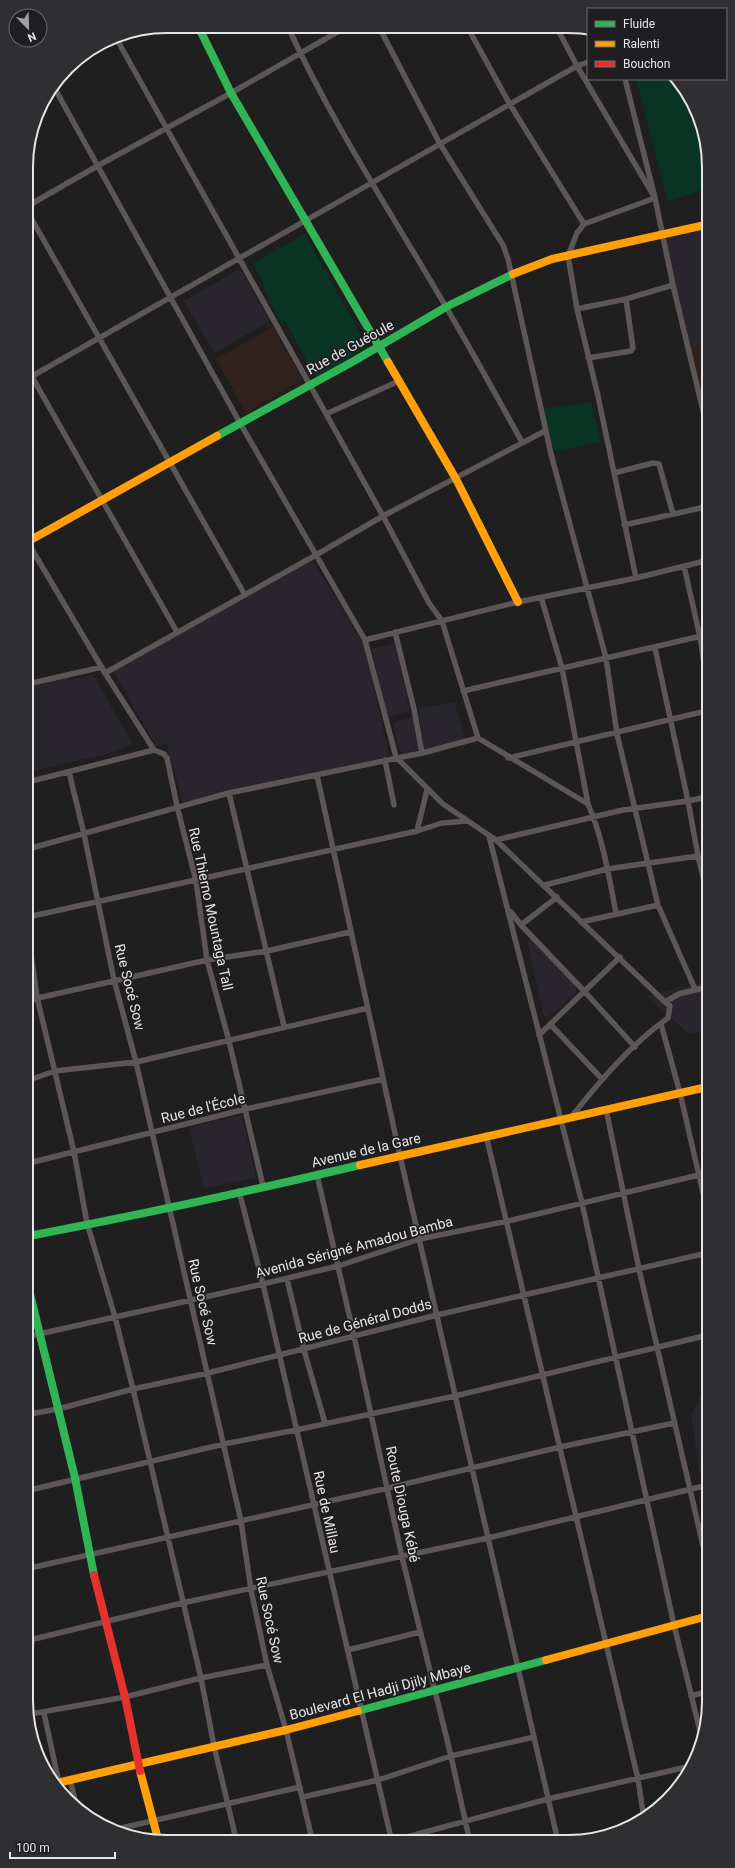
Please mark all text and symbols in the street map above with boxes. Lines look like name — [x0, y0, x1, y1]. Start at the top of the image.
north arrow — [8, 8, 48, 48]
legend — [587, 8, 727, 80]
text: Fluide — [623, 17, 655, 31]
text: N — [25, 29, 38, 44]
text: Ralenti — [623, 37, 660, 51]
text: Bouchon — [623, 57, 670, 71]
street label: Rue de Guéoule — [304, 316, 396, 378]
street label: Rue Thierno Mountaga Tall — [186, 826, 236, 992]
street label: Rue Socé Sow — [112, 942, 149, 1032]
street label: Rue de l'École — [159, 1089, 247, 1126]
street label: Avenue de la Gare — [310, 1130, 422, 1170]
street label: Avenida Sérigné Amadou Bamba — [254, 1213, 454, 1281]
street label: Rue Socé Sow — [185, 1257, 221, 1347]
street label: Rue de Général Dodds — [297, 1296, 433, 1346]
street label: Route Diouga Kébé — [383, 1444, 423, 1564]
street label: Rue de Millau — [310, 1469, 344, 1555]
street label: Rue Socé Sow — [253, 1575, 287, 1665]
street label: Boulevard El Hadji Djily Mbaye — [288, 1659, 472, 1723]
scale bar — [10, 1834, 115, 1860]
text: 100 m — [16, 1841, 50, 1855]

